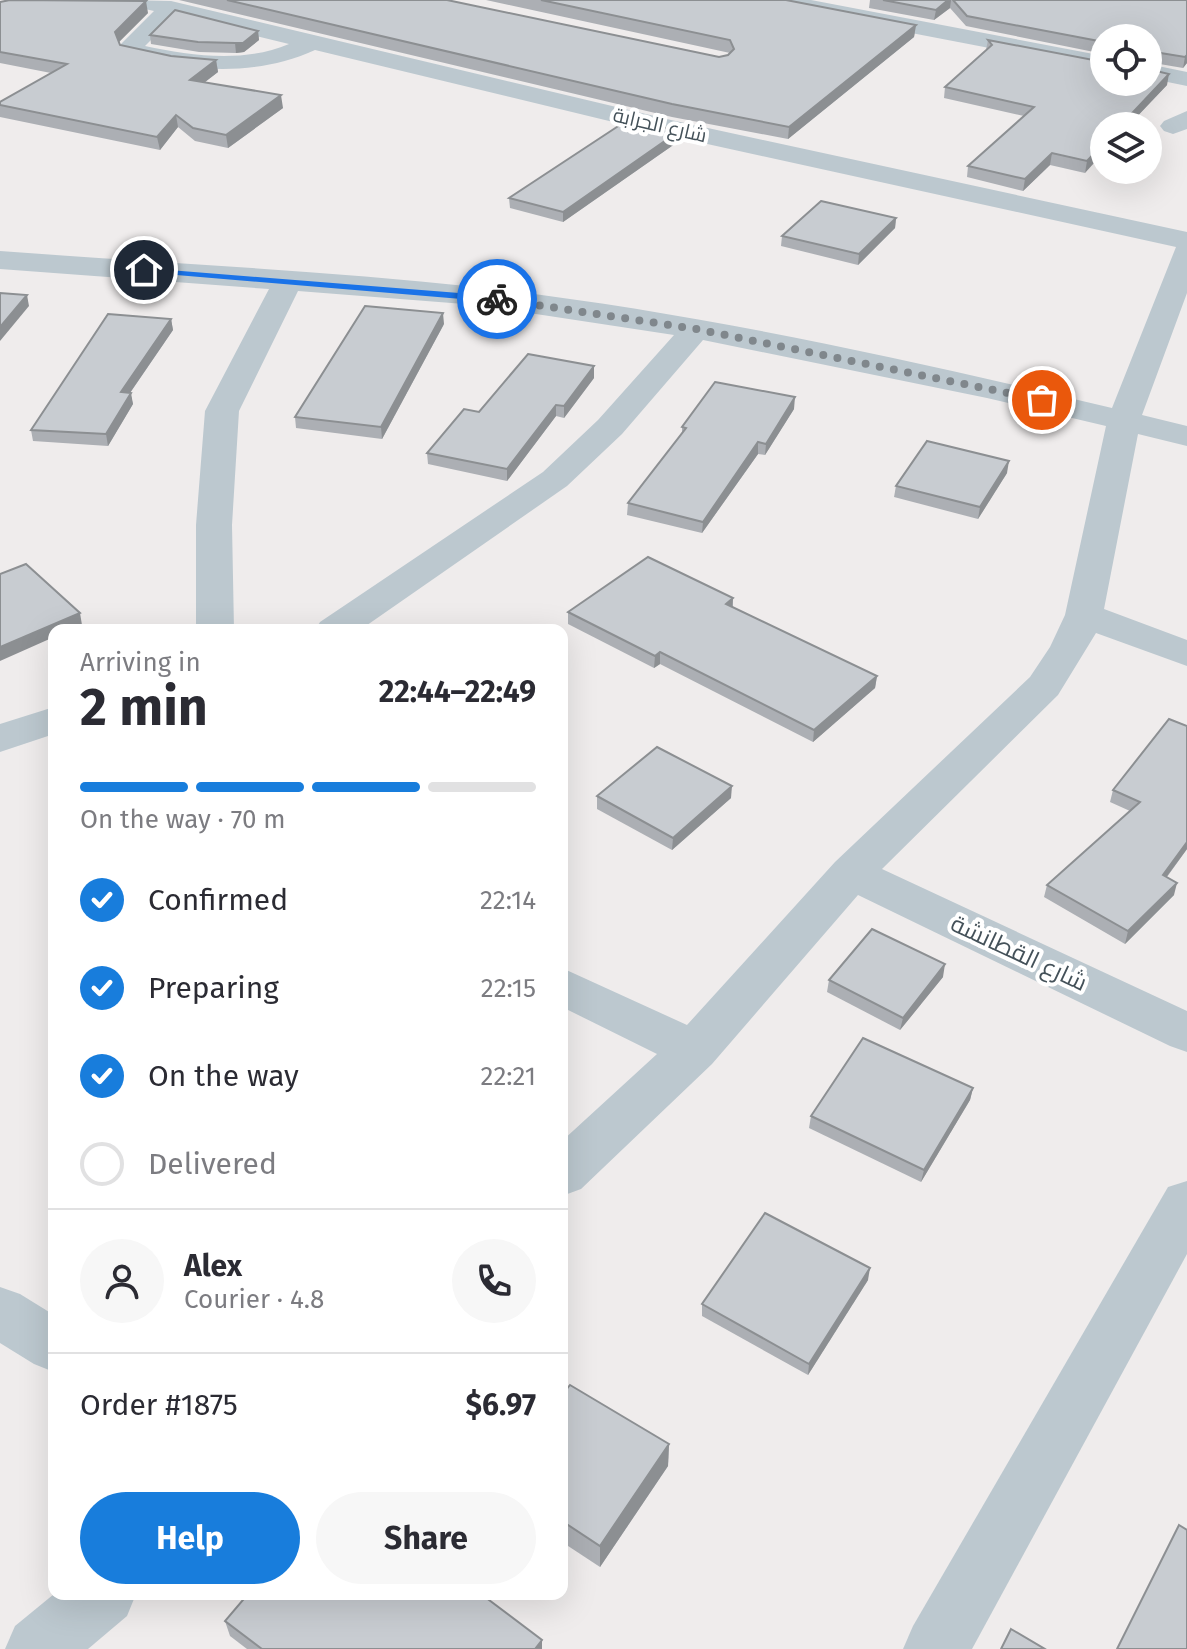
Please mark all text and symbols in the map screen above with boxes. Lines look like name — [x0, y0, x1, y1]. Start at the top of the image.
map controls — [1090, 24, 1162, 184]
button: locate — [1090, 24, 1162, 96]
street label: شارع الجرابة — [610, 103, 709, 149]
button: layers — [1090, 112, 1162, 184]
pin — [110, 236, 178, 304]
icon: home — [122, 248, 166, 292]
courier — [457, 259, 537, 339]
icon: bike — [475, 277, 519, 321]
pin — [1008, 366, 1076, 434]
icon: bag — [1020, 378, 1064, 422]
text: Arriving in — [80, 647, 201, 678]
text: 22:44–22:49 — [379, 674, 536, 710]
text: 2 min — [80, 676, 208, 739]
text: On the way · 70 m — [80, 804, 286, 835]
icon: check — [80, 878, 124, 922]
text: Confirmed — [148, 882, 288, 918]
text: 22:14 — [480, 885, 536, 916]
street label: شارع القطانشة — [946, 909, 1092, 999]
icon: check — [80, 966, 124, 1010]
text: Preparing — [148, 970, 279, 1006]
text: 22:15 — [481, 973, 536, 1004]
icon: check — [80, 1054, 124, 1098]
text: On the way — [148, 1058, 299, 1094]
text: 22:21 — [481, 1061, 536, 1092]
text: Delivered — [148, 1146, 277, 1182]
button: person — [80, 1239, 164, 1323]
button: phone — [452, 1239, 536, 1323]
text: Alex — [184, 1248, 242, 1284]
text: Courier · 4.8 — [184, 1284, 324, 1315]
text: Order #1875 — [80, 1387, 238, 1423]
text: $6.97 — [466, 1387, 536, 1423]
button: Help — [80, 1492, 300, 1584]
button: Share — [316, 1492, 536, 1584]

